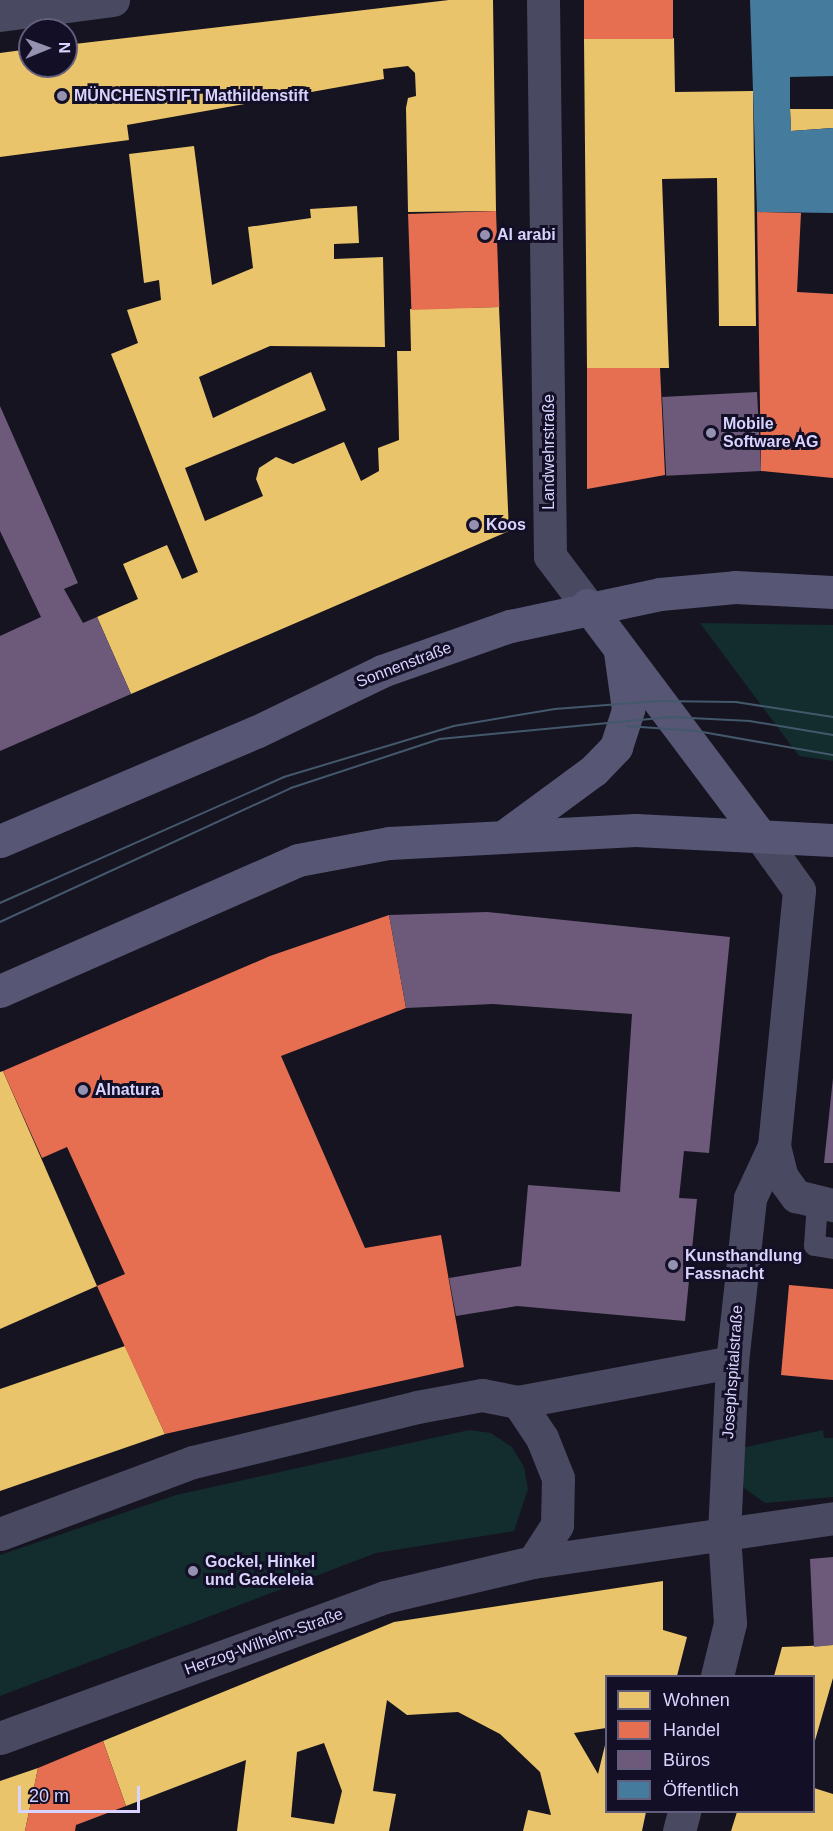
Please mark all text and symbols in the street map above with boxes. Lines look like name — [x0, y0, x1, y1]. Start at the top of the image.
north arrow — [18, 18, 78, 78]
text: N — [56, 42, 73, 54]
place label: MÜNCHENSTIFT Mathildenstift — [74, 86, 309, 106]
marker: MÜNCHENSTIFT Mathildenstift — [55, 89, 69, 103]
place label: Al arabi — [497, 225, 556, 245]
marker: Al arabi — [478, 228, 492, 242]
street label: Landwehrstraße — [539, 394, 559, 510]
place label: Mobile Software AG — [723, 414, 819, 452]
marker: Mobile Software AG — [704, 426, 718, 440]
place label: Koos — [486, 515, 526, 535]
marker: Koos — [467, 518, 481, 532]
street label: Sonnenstraße — [354, 638, 454, 692]
place label: Alnatura — [95, 1080, 160, 1100]
marker: Alnatura — [76, 1083, 90, 1097]
place label: Kunsthandlung Fassnacht — [685, 1246, 802, 1284]
marker: Kunsthandlung Fassnacht — [666, 1258, 680, 1272]
street label: Josephspitalstraße — [719, 1304, 747, 1440]
place label: Gockel, Hinkel und Gackeleia — [205, 1552, 315, 1590]
marker: Gockel, Hinkel und Gackeleia — [186, 1564, 200, 1578]
street label: Herzog-Wilhelm-Straße — [182, 1604, 346, 1680]
legend — [605, 1675, 815, 1813]
text: Wohnen — [663, 1690, 730, 1710]
text: Handel — [663, 1720, 720, 1740]
text: Büros — [663, 1750, 710, 1770]
scale bar — [21, 1774, 142, 1812]
text: Öffentlich — [663, 1780, 739, 1800]
text: 20 m — [29, 1786, 69, 1806]

